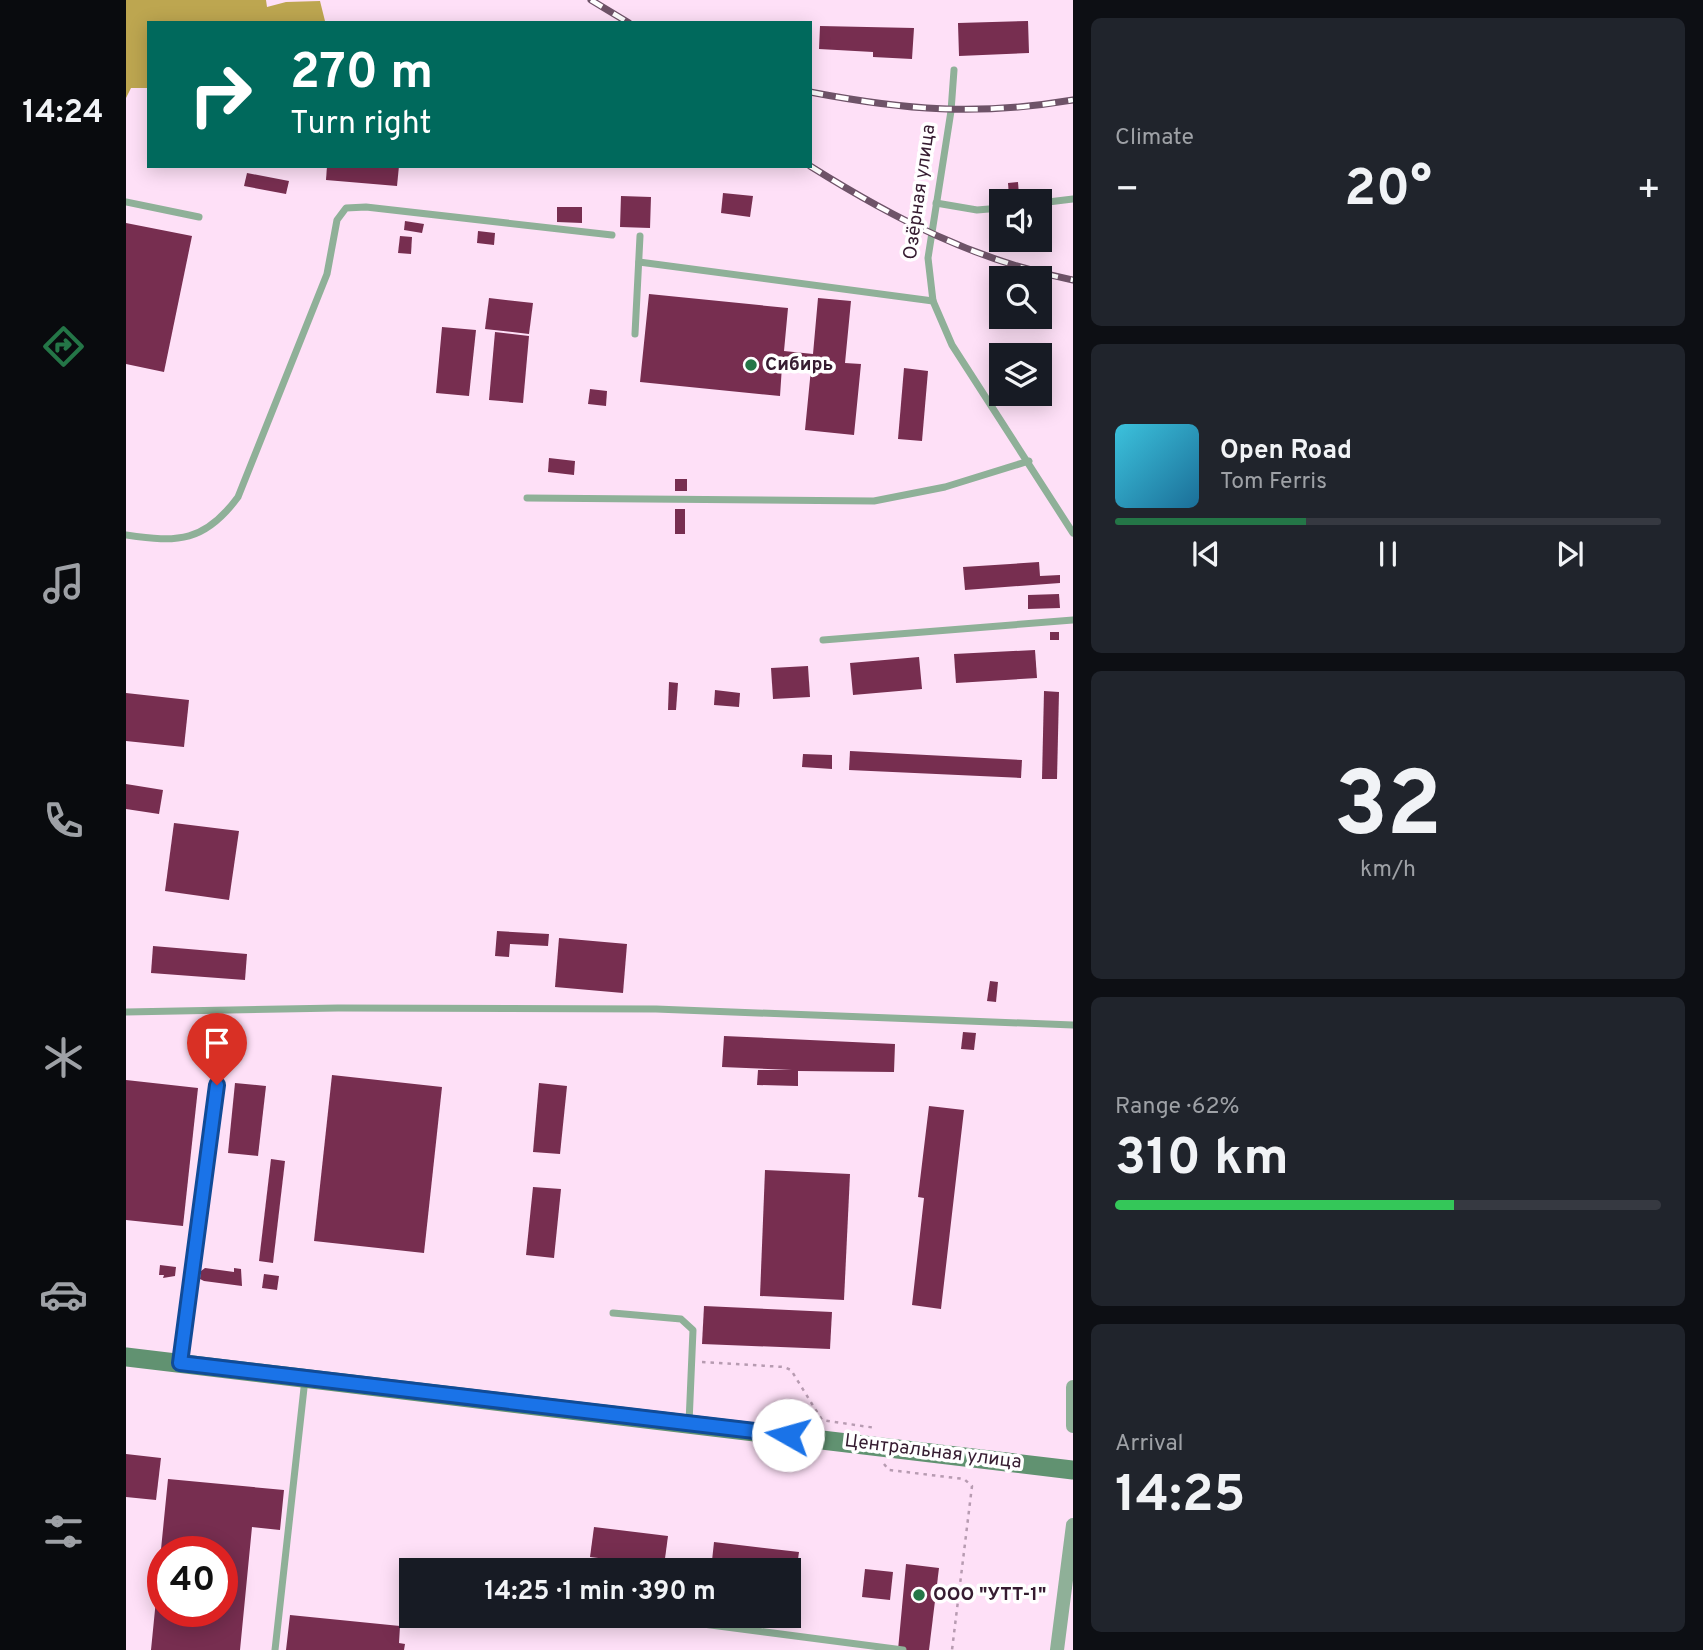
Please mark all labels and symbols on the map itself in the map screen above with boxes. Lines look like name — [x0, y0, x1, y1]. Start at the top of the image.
street label: Озёрная улица — [899, 123, 941, 261]
place label: Сибирь — [765, 353, 833, 377]
marker: Сибирь — [743, 357, 759, 373]
pin — [187, 1013, 247, 1085]
position arrow — [751, 1398, 825, 1472]
street label: Центральная улица — [843, 1429, 1023, 1475]
speed limit sign: 40 — [147, 1536, 238, 1627]
place label: ООО "УТТ-1" — [933, 1583, 1046, 1607]
marker: ООО "УТТ-1" — [911, 1587, 927, 1603]

